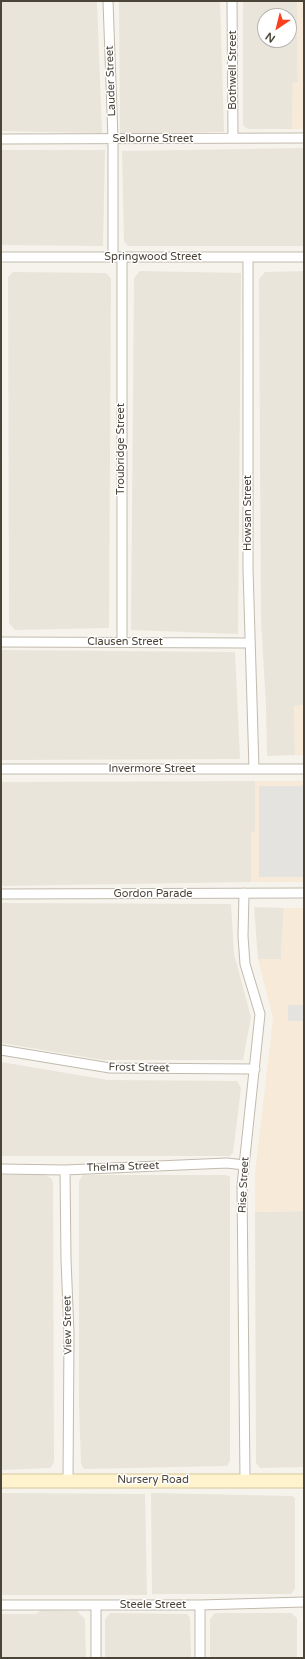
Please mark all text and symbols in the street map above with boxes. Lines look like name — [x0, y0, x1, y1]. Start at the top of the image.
north arrow — [257, 8, 297, 48]
street label: Bothwell Street — [226, 30, 240, 110]
text: N — [263, 30, 278, 45]
street label: Lauder Street — [103, 45, 119, 117]
street label: Selborne Street — [113, 132, 193, 146]
street label: Springwood Street — [104, 250, 202, 264]
street label: Troubridge Street — [114, 403, 128, 495]
street label: Howsan Street — [241, 475, 255, 551]
street label: Clausen Street — [87, 635, 163, 649]
street label: Invermore Street — [108, 762, 196, 776]
street label: Gordon Parade — [113, 887, 193, 901]
street label: Frost Street — [108, 1061, 170, 1075]
street label: Rise Street — [236, 1157, 252, 1213]
street label: Thelma Street — [86, 1159, 160, 1175]
street label: View Street — [61, 1295, 75, 1355]
street label: Nursery Road — [117, 1473, 189, 1487]
street label: Steele Street — [120, 1598, 186, 1612]

